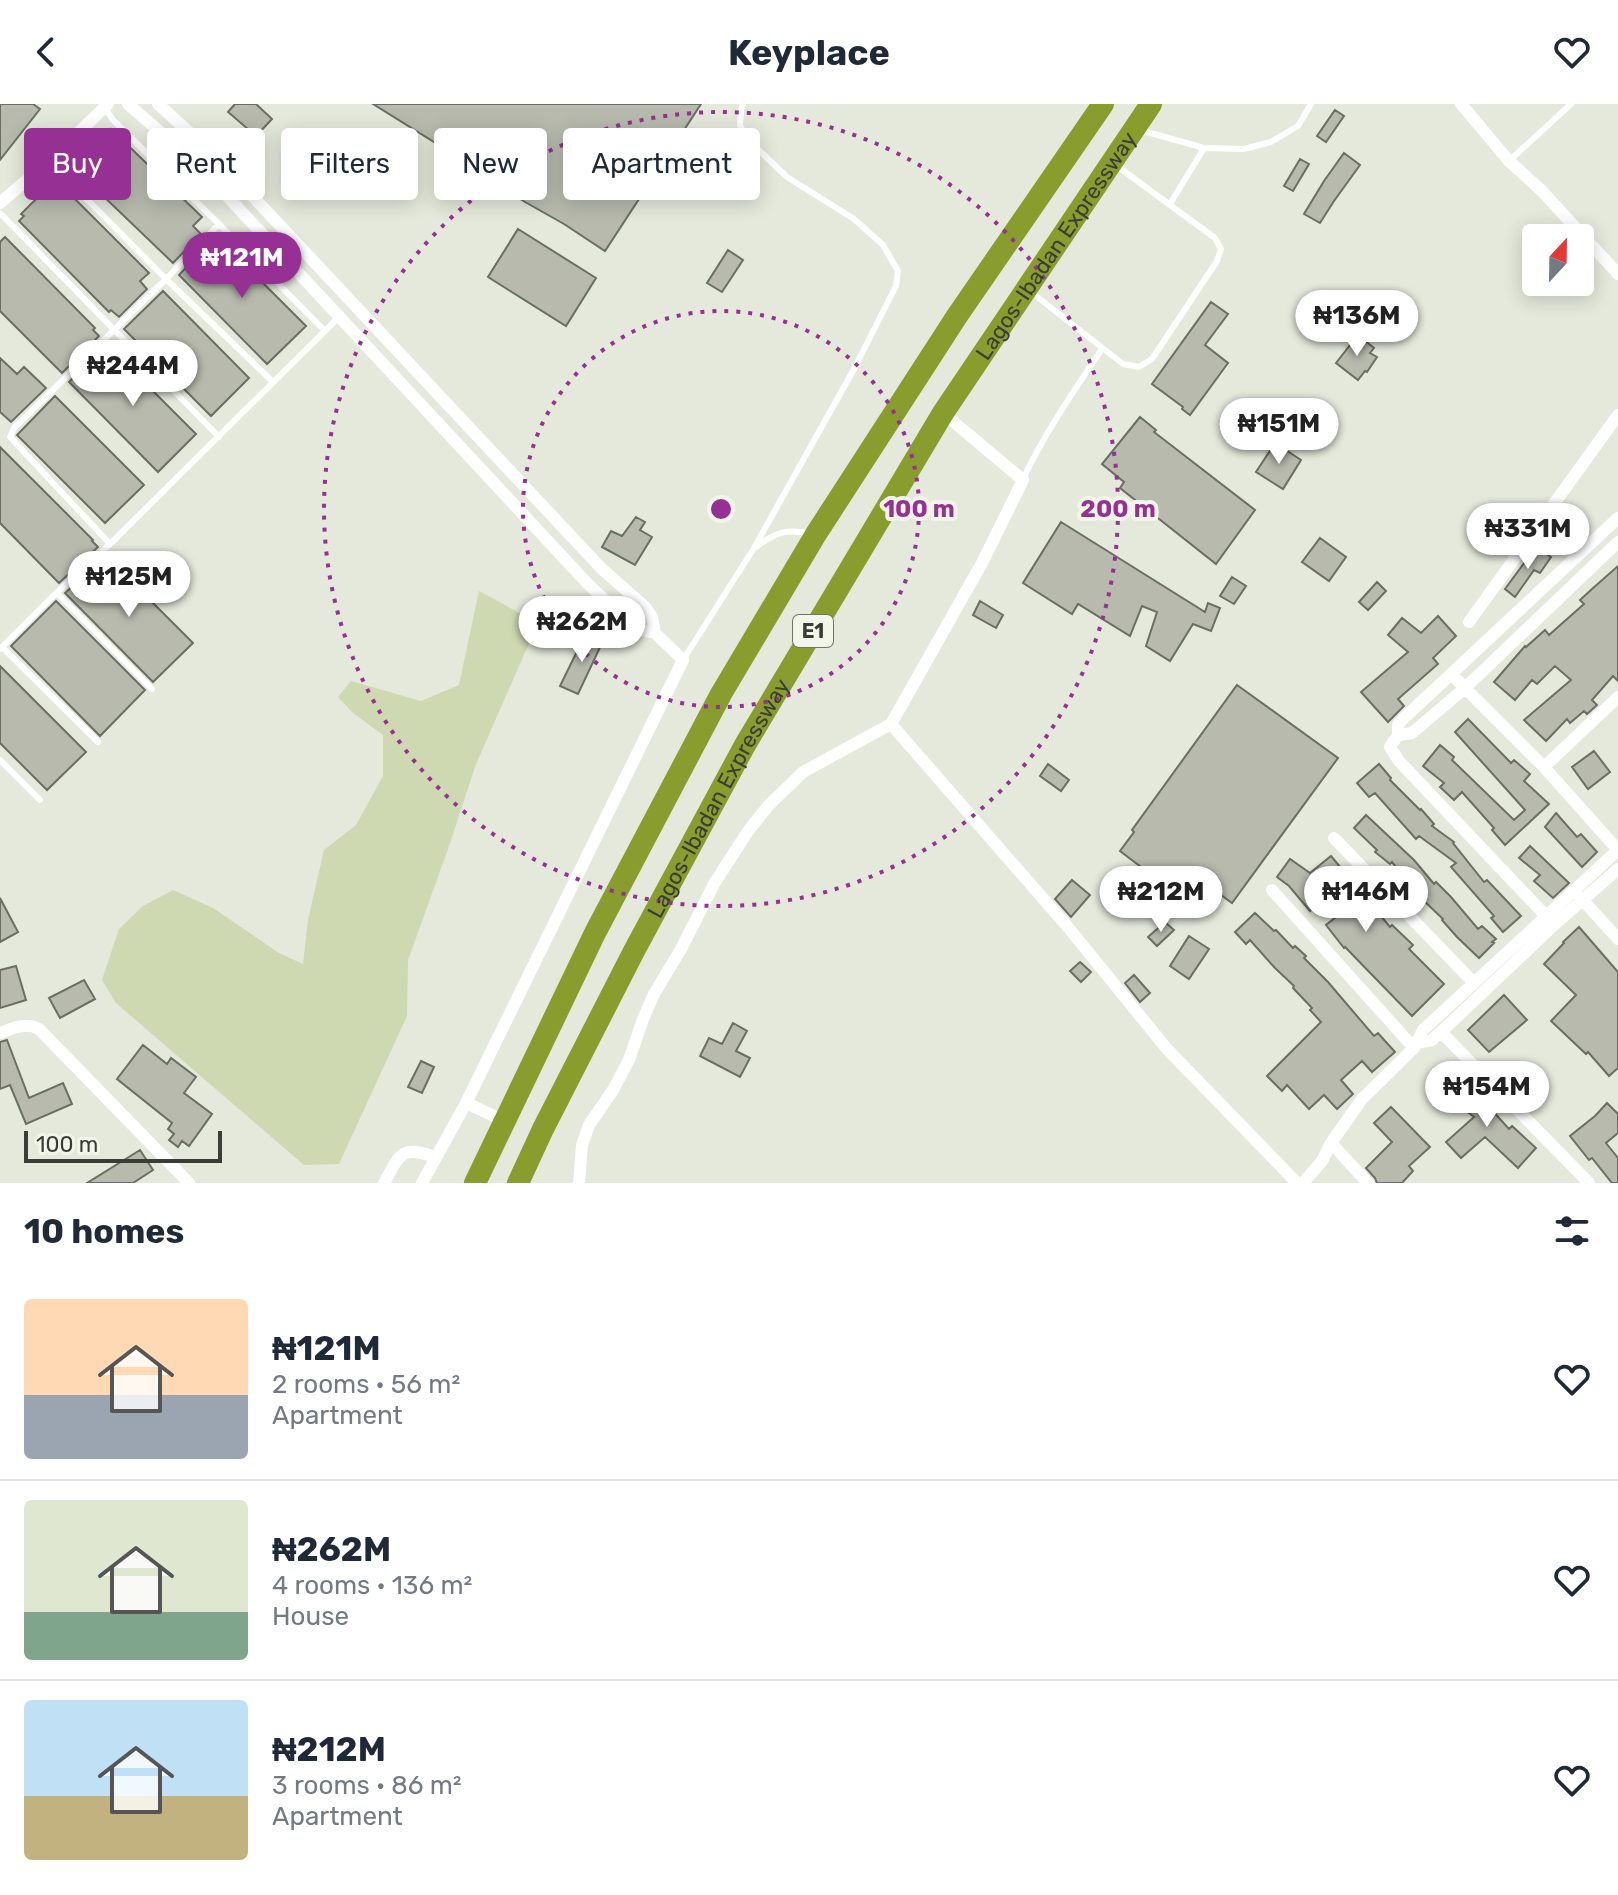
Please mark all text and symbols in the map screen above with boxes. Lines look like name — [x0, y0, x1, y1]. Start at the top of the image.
icon: back — [24, 30, 68, 74]
icon: heart — [1550, 30, 1594, 74]
text: Keyplace — [728, 31, 890, 74]
street label: Lagos-Ibadan Expressway — [969, 126, 1142, 365]
chip: Buy — [24, 128, 131, 200]
chip: Rent — [147, 128, 265, 200]
chip: Filters — [281, 128, 418, 200]
chip: New — [434, 128, 547, 200]
chip: Apartment — [563, 128, 760, 200]
north arrow — [1522, 224, 1594, 296]
map controls — [1522, 224, 1594, 296]
pin: ₦121M — [186, 232, 298, 300]
text: ₦121M — [200, 242, 284, 273]
pin: ₦136M — [1301, 290, 1413, 358]
text: ₦136M — [1313, 300, 1401, 331]
pin: ₦244M — [77, 340, 189, 408]
text: ₦244M — [87, 350, 179, 381]
pin: ₦151M — [1223, 398, 1335, 466]
text: ₦151M — [1238, 408, 1320, 439]
centre of rings — [707, 495, 735, 523]
text: 100 m — [883, 495, 955, 523]
text: 200 m — [1080, 495, 1156, 523]
pin: ₦331M — [1472, 503, 1584, 571]
text: ₦331M — [1484, 513, 1572, 544]
pin: ₦125M — [73, 551, 185, 619]
text: ₦125M — [86, 561, 172, 592]
pin: ₦262M — [526, 596, 638, 664]
text: ₦262M — [536, 606, 628, 637]
road number: E1 — [793, 615, 833, 647]
street label: Lagos-Ibadan Expressway — [641, 673, 795, 922]
pin: ₦212M — [1105, 866, 1217, 934]
pin: ₦146M — [1310, 866, 1422, 934]
text: ₦212M — [1117, 876, 1205, 907]
text: ₦146M — [1322, 876, 1410, 907]
pin: ₦154M — [1431, 1061, 1543, 1129]
text: ₦154M — [1443, 1071, 1531, 1102]
scale bar — [24, 1127, 222, 1163]
text: 100 m — [36, 1131, 98, 1158]
icon: filters — [1550, 1209, 1594, 1253]
text: 10 homes — [24, 1211, 184, 1252]
text: ₦121M — [272, 1328, 381, 1369]
icon: home — [88, 1331, 184, 1427]
icon: heart — [1550, 1357, 1594, 1401]
text: 2 rooms · 56 m² — [272, 1369, 460, 1400]
text: Apartment — [272, 1400, 403, 1431]
text: ₦262M — [272, 1529, 391, 1570]
icon: home — [88, 1532, 184, 1628]
icon: heart — [1550, 1558, 1594, 1602]
text: 4 rooms · 136 m² — [272, 1570, 472, 1601]
text: House — [272, 1601, 349, 1632]
text: ₦212M — [272, 1729, 386, 1770]
icon: home — [88, 1732, 184, 1828]
icon: heart — [1550, 1758, 1594, 1802]
text: 3 rooms · 86 m² — [272, 1770, 462, 1801]
text: Apartment — [272, 1801, 403, 1832]

